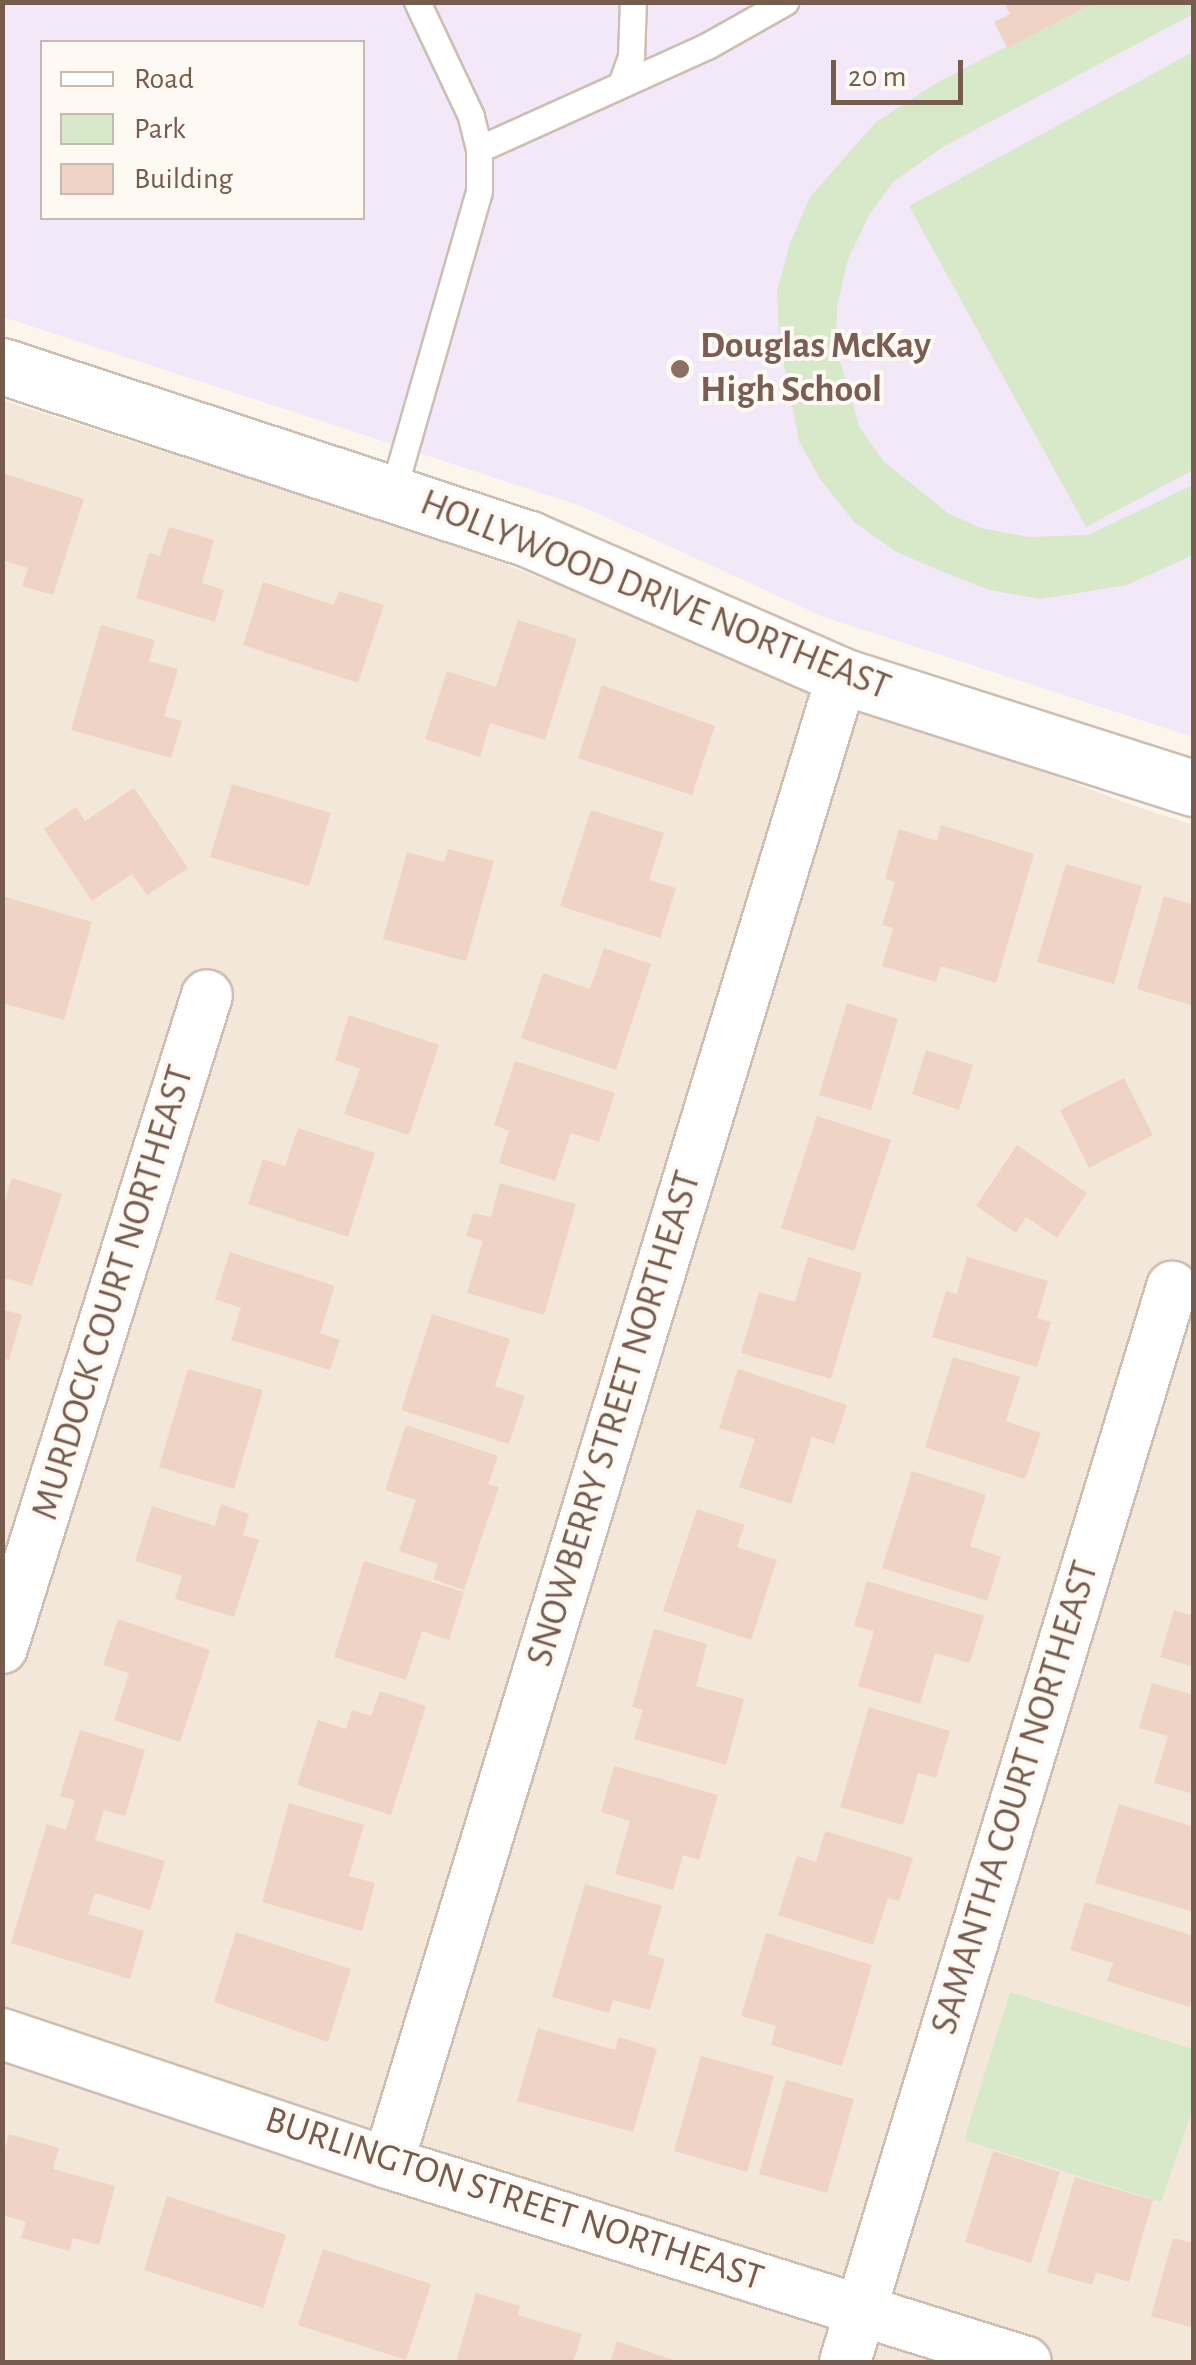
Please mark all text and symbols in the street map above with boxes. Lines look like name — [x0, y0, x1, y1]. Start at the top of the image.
legend — [40, 40, 365, 220]
scale bar — [836, 40, 968, 102]
text: 20 m — [848, 62, 906, 92]
text: Road — [134, 64, 194, 94]
text: Park — [134, 114, 186, 144]
text: Building — [134, 164, 233, 194]
place label: Douglas McKay High School — [700, 324, 931, 414]
marker: Douglas McKay High School — [669, 358, 691, 380]
street label: HOLLYWOOD DRIVE NORTHEAST — [413, 481, 897, 711]
street label: MURDOCK COURT NORTHEAST — [23, 1060, 205, 1526]
street label: SNOWBERRY STREET NORTHEAST — [518, 1166, 712, 1672]
street label: SAMANTHA COURT NORTHEAST — [922, 1556, 1110, 2040]
street label: BURLINGTON STREET NORTHEAST — [259, 2098, 769, 2302]

